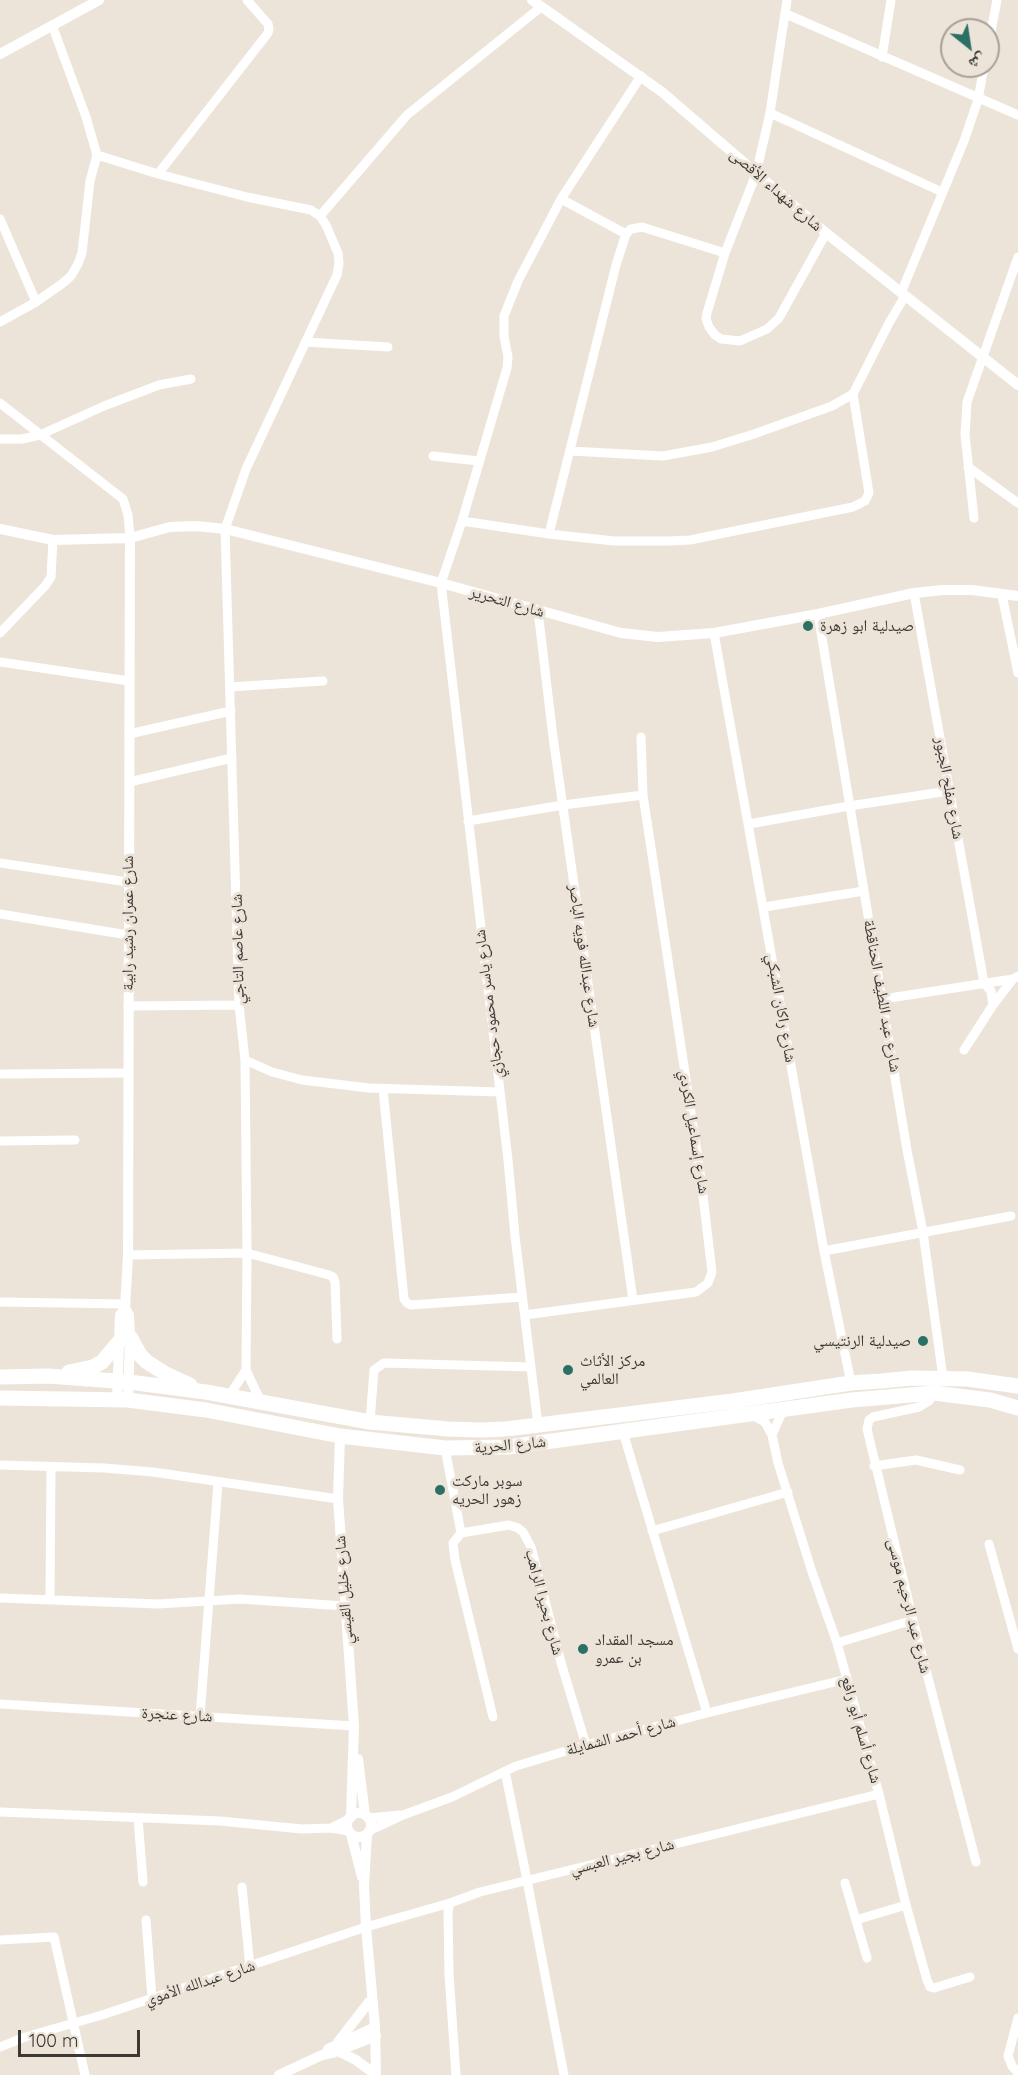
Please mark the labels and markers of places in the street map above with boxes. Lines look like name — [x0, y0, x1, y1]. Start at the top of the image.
place label: صيدلية ابو زهرة — [820, 616, 914, 636]
marker: صيدلية ابو زهرة — [801, 619, 815, 633]
place label: صيدلية الرنتيسي — [813, 1331, 911, 1351]
marker: صيدلية الرنتيسي — [916, 1334, 930, 1348]
place label: مركز الأثاث العالمي — [580, 1351, 645, 1389]
marker: مركز الأثاث العالمي — [561, 1363, 575, 1377]
place label: سوبر ماركت زهور الحريه — [452, 1471, 522, 1509]
marker: سوبر ماركت زهور الحريه — [433, 1483, 447, 1497]
place label: مسجد المقداد بن عمرو — [595, 1630, 674, 1668]
marker: مسجد المقداد بن عمرو — [576, 1642, 590, 1656]

